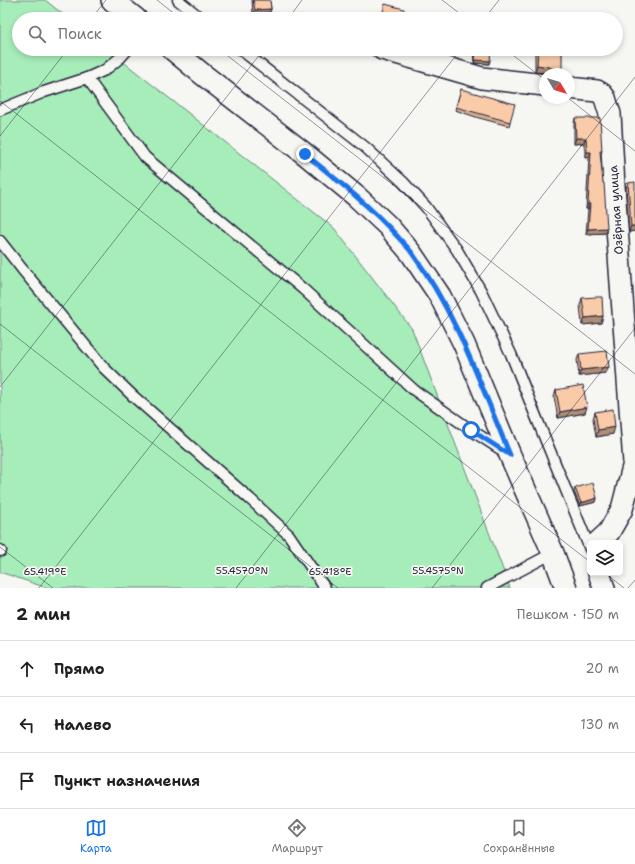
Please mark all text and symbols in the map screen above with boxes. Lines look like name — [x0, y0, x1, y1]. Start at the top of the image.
search box — [12, 12, 623, 56]
icon: search — [26, 23, 48, 45]
text: Поиск — [58, 24, 102, 44]
north arrow — [539, 68, 575, 104]
route end — [296, 145, 314, 163]
street label: Озёрная улица — [605, 164, 627, 255]
route start — [462, 421, 480, 439]
map controls — [587, 540, 623, 576]
button: layers — [587, 540, 623, 576]
text: 55.4570°N — [216, 564, 268, 577]
text: 55.4575°N — [412, 564, 464, 577]
text: 65.419°E — [24, 565, 66, 578]
text: 65.418°E — [308, 565, 352, 578]
text: 2 мин — [16, 603, 71, 625]
text: Пешком · 150 m — [517, 606, 619, 623]
icon: ahead — [16, 658, 38, 680]
text: Прямо — [54, 659, 104, 679]
text: 20 m — [586, 660, 619, 677]
icon: left — [16, 714, 38, 736]
text: Налево — [54, 715, 112, 735]
text: 130 m — [581, 716, 619, 733]
icon: arrive — [16, 770, 38, 792]
text: Пункт назначения — [54, 771, 200, 791]
tab: Карта — [80, 817, 112, 856]
tab: Маршрут — [272, 817, 323, 856]
tab: Сохранённые — [483, 817, 555, 856]

